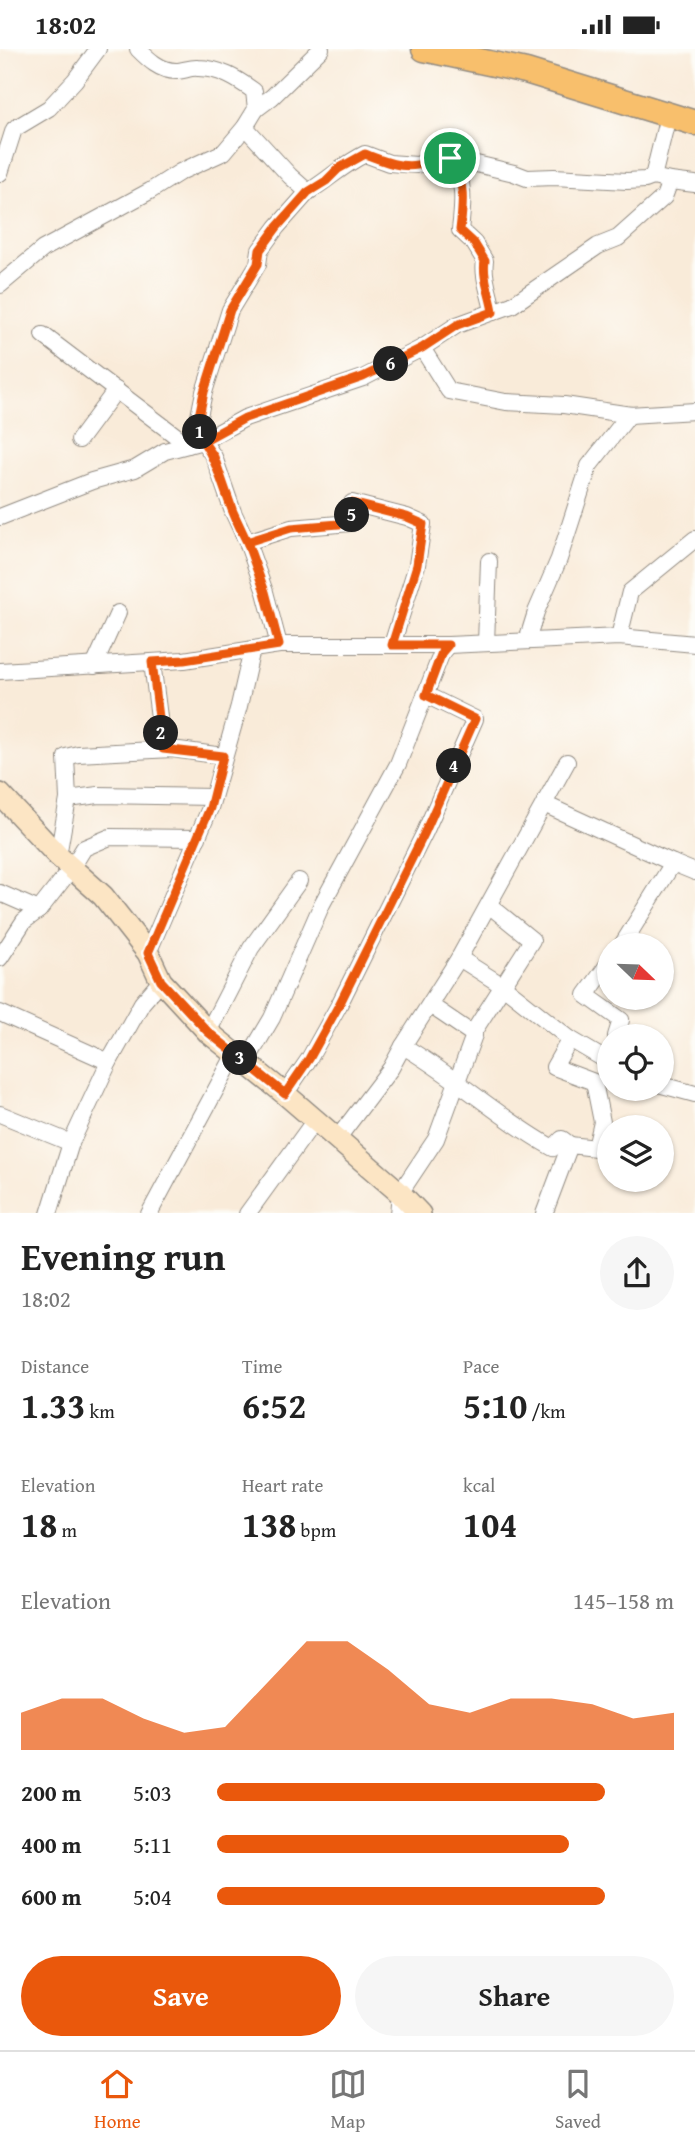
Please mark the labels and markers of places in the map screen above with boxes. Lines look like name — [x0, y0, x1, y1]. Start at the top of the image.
pin — [420, 128, 480, 188]
pin: 6 — [374, 347, 408, 381]
pin: 1 — [182, 415, 218, 449]
pin: 5 — [334, 497, 370, 533]
pin: 2 — [144, 715, 178, 751]
pin: 4 — [436, 749, 472, 783]
pin: 3 — [222, 1041, 258, 1075]

